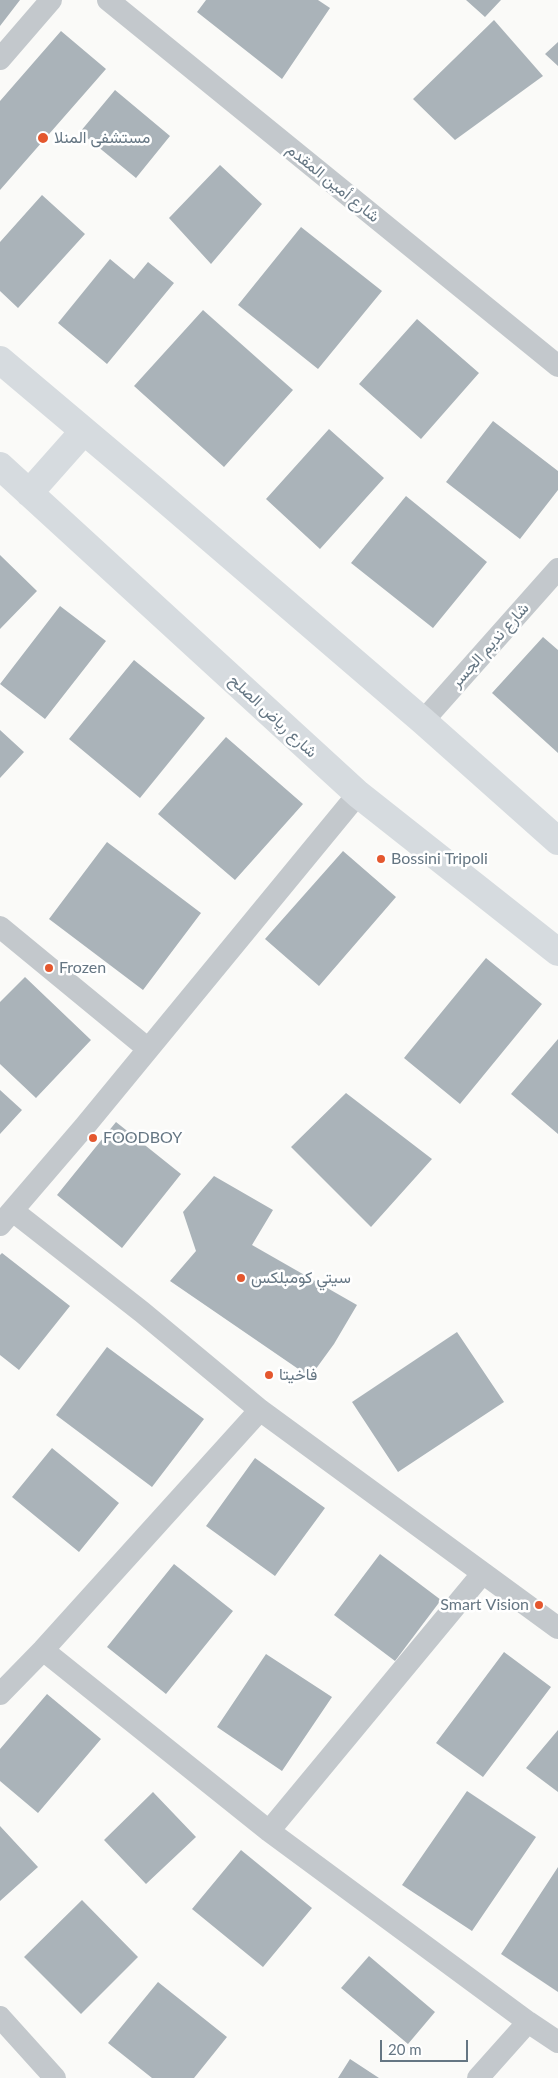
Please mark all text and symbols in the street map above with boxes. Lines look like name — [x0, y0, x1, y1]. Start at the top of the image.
place label: مستشفى المنلا — [54, 128, 150, 148]
marker: مستشفى المنلا — [36, 131, 50, 145]
street label: شارع أمين المقدم — [283, 140, 383, 226]
street label: شارع نديم الجسر — [447, 599, 533, 691]
street label: شارع رياض الصلح — [225, 670, 321, 762]
place label: Bossini Tripoli — [391, 849, 488, 869]
marker: Bossini Tripoli — [375, 853, 387, 865]
place label: Frozen — [59, 958, 106, 978]
marker: Frozen — [43, 962, 55, 974]
place label: FOODBOY — [103, 1128, 182, 1148]
marker: FOODBOY — [87, 1132, 99, 1144]
place label: سيتي كومبلكس — [251, 1268, 351, 1288]
marker: سيتي كومبلكس — [235, 1272, 247, 1284]
place label: فاخيتا — [279, 1365, 317, 1385]
marker: فاخيتا — [263, 1369, 275, 1381]
place label: Smart Vision — [440, 1595, 529, 1615]
marker: Smart Vision — [533, 1599, 545, 1611]
scale bar — [383, 2030, 470, 2062]
text: 20 m — [388, 2040, 422, 2058]

